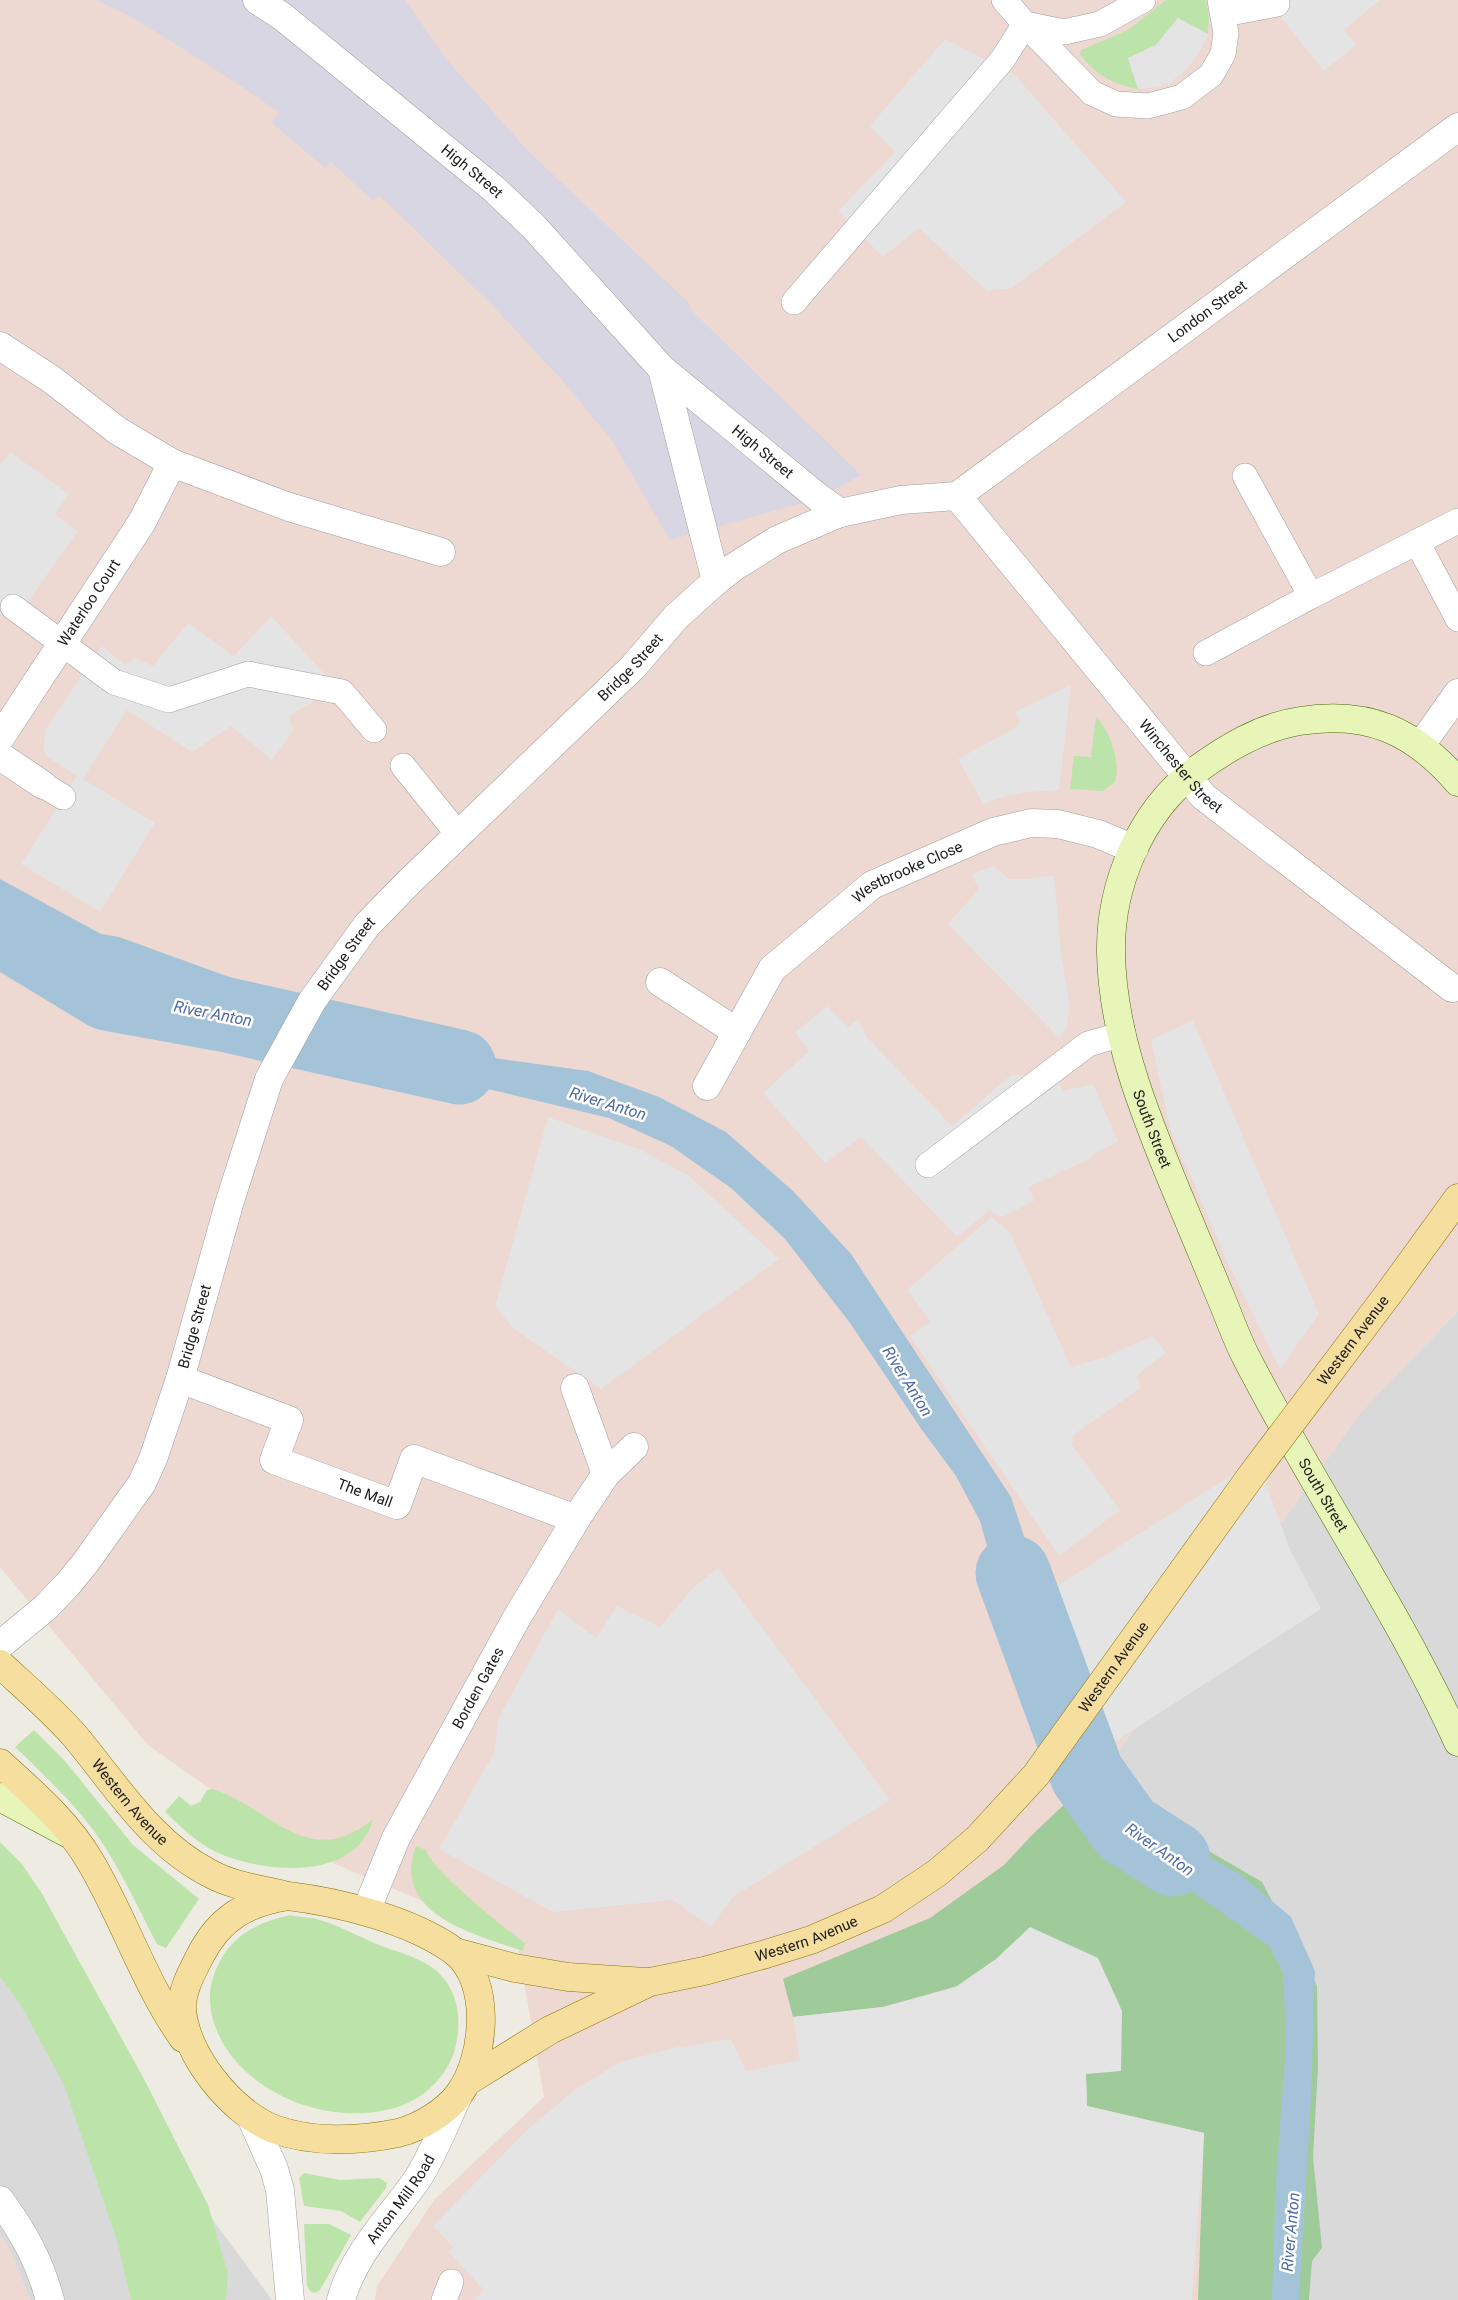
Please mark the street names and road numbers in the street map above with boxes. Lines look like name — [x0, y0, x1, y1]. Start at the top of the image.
street label: High Street — [438, 141, 507, 202]
street label: London Street — [1164, 277, 1251, 347]
street label: High Street — [728, 421, 797, 482]
street label: Waterloo Court — [54, 556, 124, 650]
street label: Bridge Street — [594, 630, 667, 705]
street label: Winchester Street — [1135, 716, 1226, 817]
street label: Westbrooke Close — [849, 837, 966, 907]
street label: Bridge Street — [314, 913, 379, 994]
street label: South Street — [1129, 1087, 1175, 1171]
street label: Bridge Street — [174, 1283, 215, 1371]
street label: Western Avenue — [1313, 1292, 1393, 1389]
street label: South Street — [1295, 1455, 1352, 1535]
street label: The Mall — [335, 1475, 395, 1512]
street label: Western Avenue — [1075, 1618, 1152, 1716]
street label: Borden Gates — [449, 1644, 508, 1732]
street label: Western Avenue — [88, 1756, 172, 1849]
street label: Western Avenue — [753, 1912, 860, 1966]
street label: Anton Mill Road — [363, 2151, 439, 2247]

